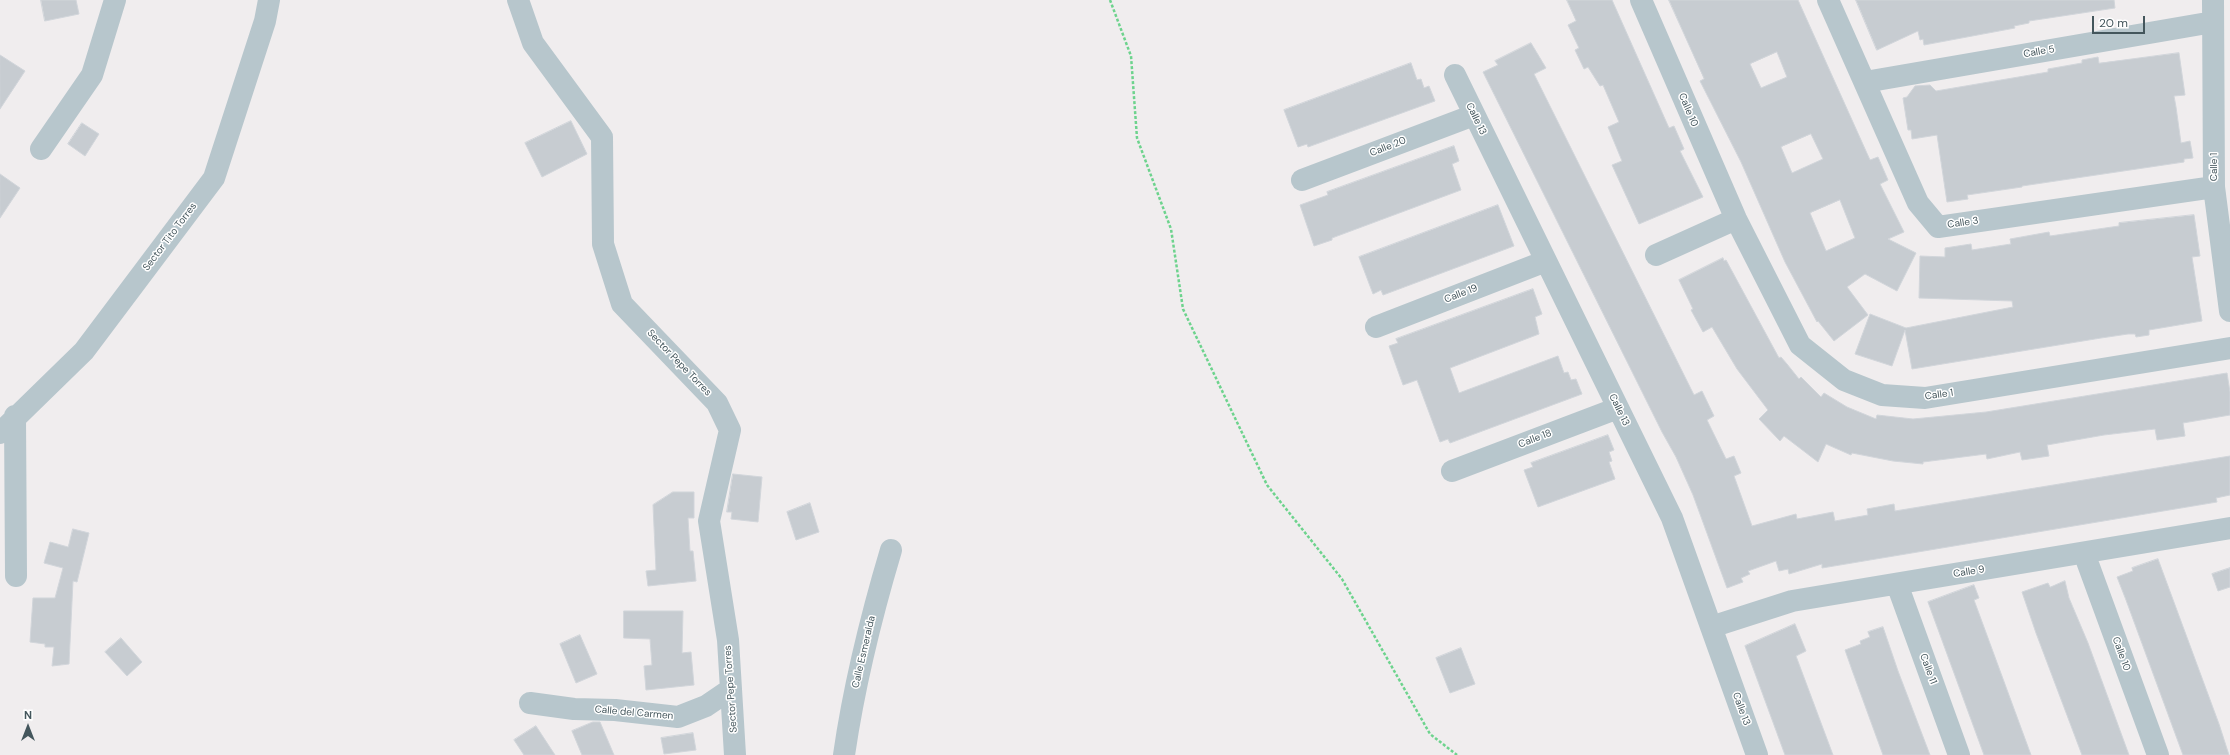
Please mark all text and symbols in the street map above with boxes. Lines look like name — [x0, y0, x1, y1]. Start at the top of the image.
scale bar — [2094, 8, 2147, 34]
text: 20 m — [2099, 15, 2128, 31]
street label: Calle 5 — [2022, 43, 2056, 61]
street label: Calle 10 — [1676, 91, 1700, 129]
street label: Calle 13 — [1463, 101, 1489, 137]
street label: Calle 20 — [1368, 135, 1408, 159]
street label: Calle 1 — [2208, 153, 2220, 181]
street label: Sector Tito Torres — [141, 201, 199, 273]
street label: Calle 3 — [1947, 215, 1979, 231]
street label: Calle 19 — [1443, 282, 1479, 306]
street label: Sector Pepe Torres — [644, 327, 714, 399]
street label: Calle 1 — [1924, 387, 1954, 403]
street label: Calle 13 — [1606, 392, 1632, 428]
street label: Calle 18 — [1517, 427, 1553, 451]
street label: Calle 9 — [1952, 564, 1986, 580]
street label: Calle Esmeralda — [850, 615, 878, 689]
street label: Calle 10 — [2109, 635, 2133, 673]
street label: Sector Pepe Torres — [722, 645, 740, 733]
street label: Calle 11 — [1917, 652, 1939, 686]
street label: Calle 13 — [1729, 691, 1753, 727]
street label: Calle del Carmen — [594, 704, 674, 722]
north arrow — [8, 707, 48, 747]
text: N — [24, 708, 32, 722]

